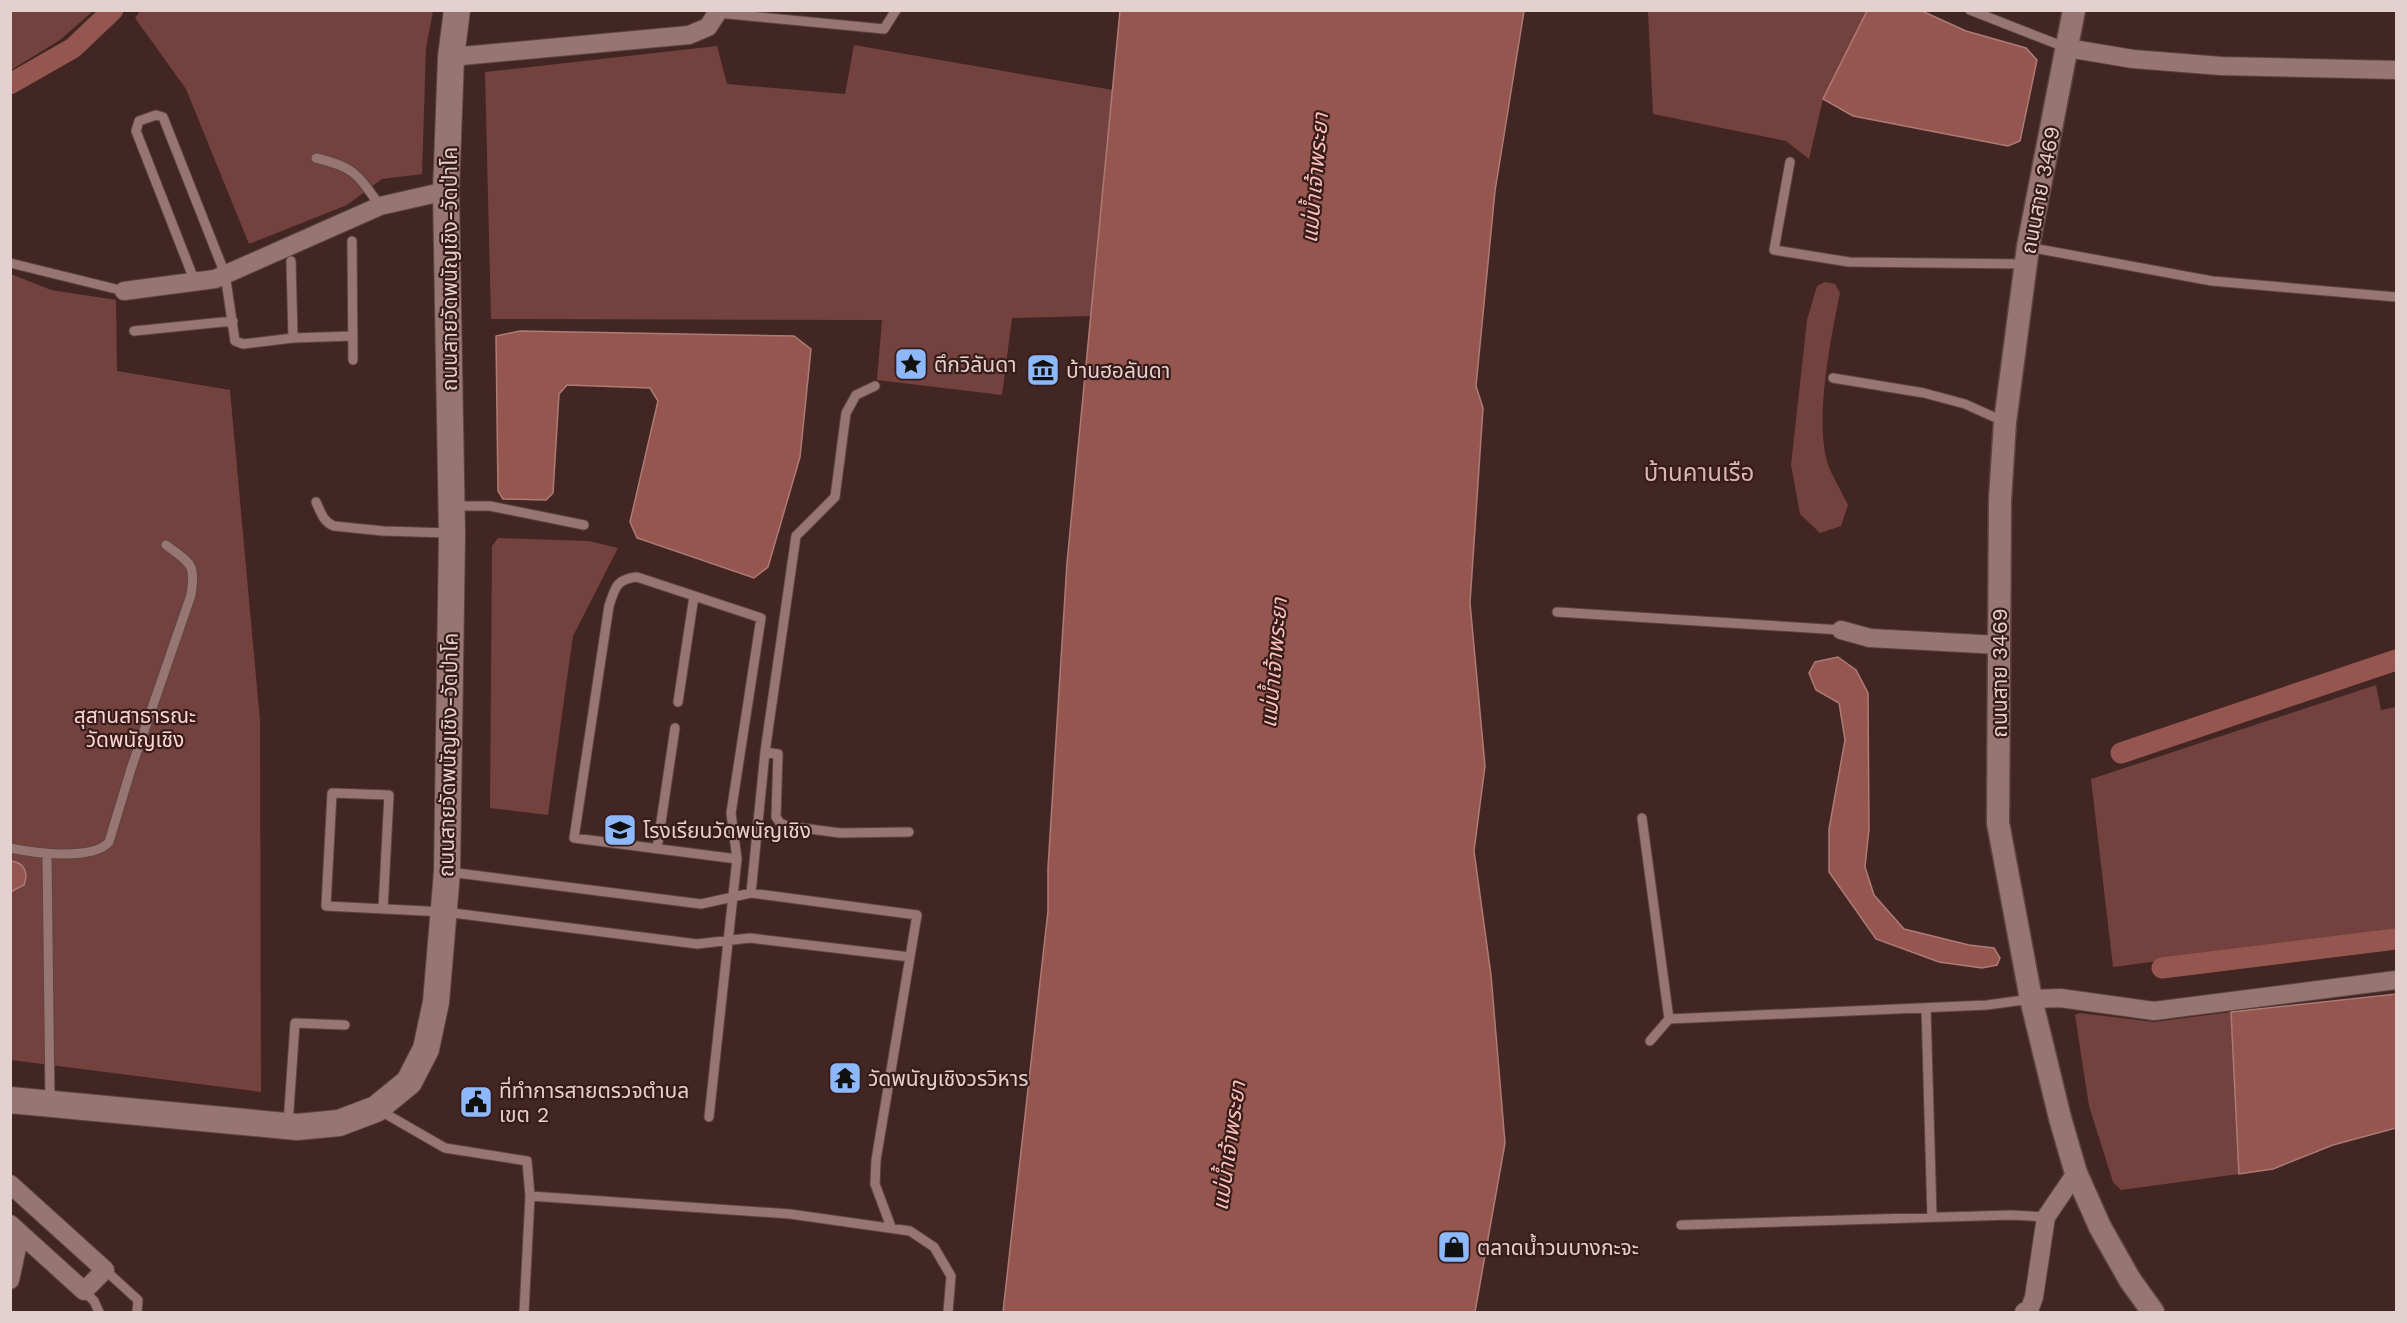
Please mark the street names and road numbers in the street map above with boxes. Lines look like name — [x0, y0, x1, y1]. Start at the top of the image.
street label: ถนนสาย 3469 — [2015, 124, 2065, 256]
street label: ถนนสายวัดพนัญเชิง-วัดป่าโค — [437, 147, 462, 391]
street label: ถนนสาย 3469 — [1987, 608, 2012, 738]
street label: ถนนสายวัดพนัญเชิง-วัดป่าโค — [433, 633, 463, 877]

